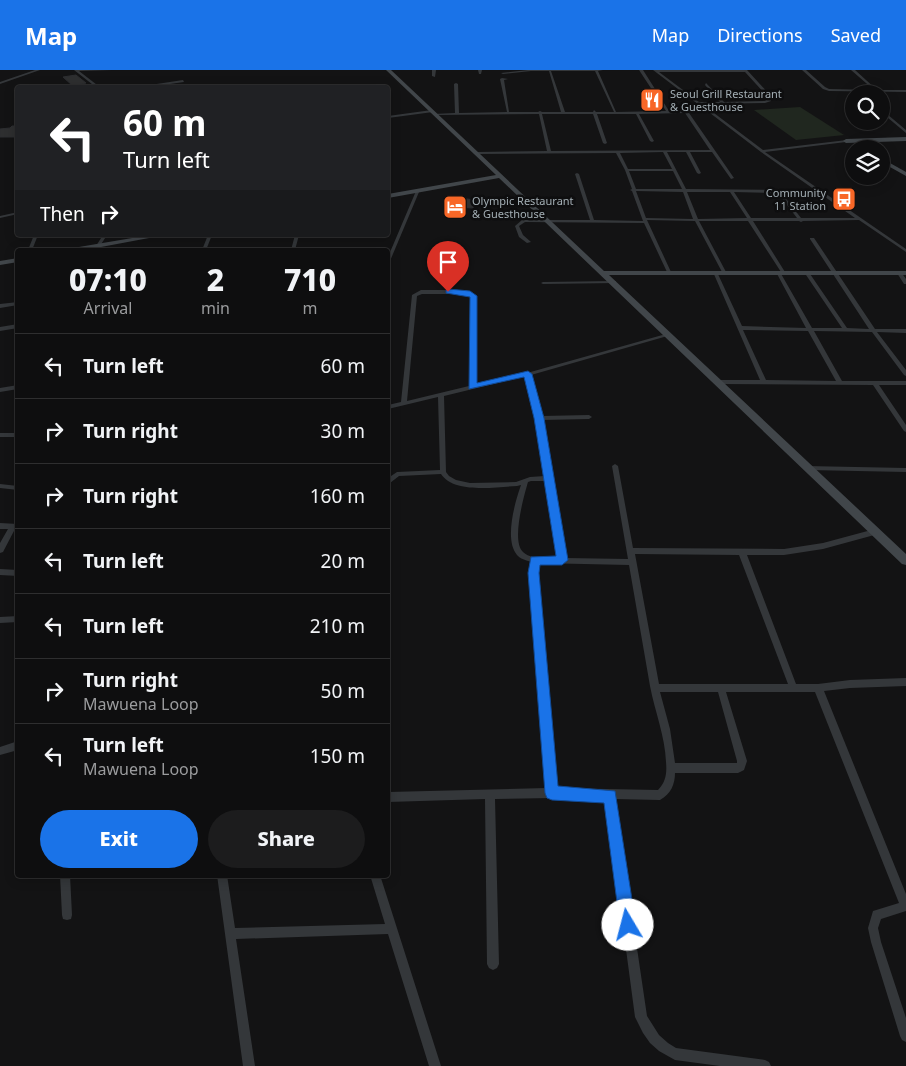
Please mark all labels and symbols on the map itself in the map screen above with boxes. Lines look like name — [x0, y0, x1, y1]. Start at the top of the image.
place label: Seoul Grill Restaurant & Guesthouse — [670, 86, 782, 114]
restaurant icon: Seoul Grill Restaurant & Guesthouse — [639, 87, 665, 113]
place label: Community 11 Station — [766, 185, 826, 213]
bus stop icon: Community 11 Station — [831, 186, 857, 212]
place label: Olympic Restaurant & Guesthouse — [472, 193, 574, 221]
hotel icon: Olympic Restaurant & Guesthouse — [442, 194, 468, 220]
pin — [427, 241, 469, 292]
position arrow — [601, 898, 653, 950]

